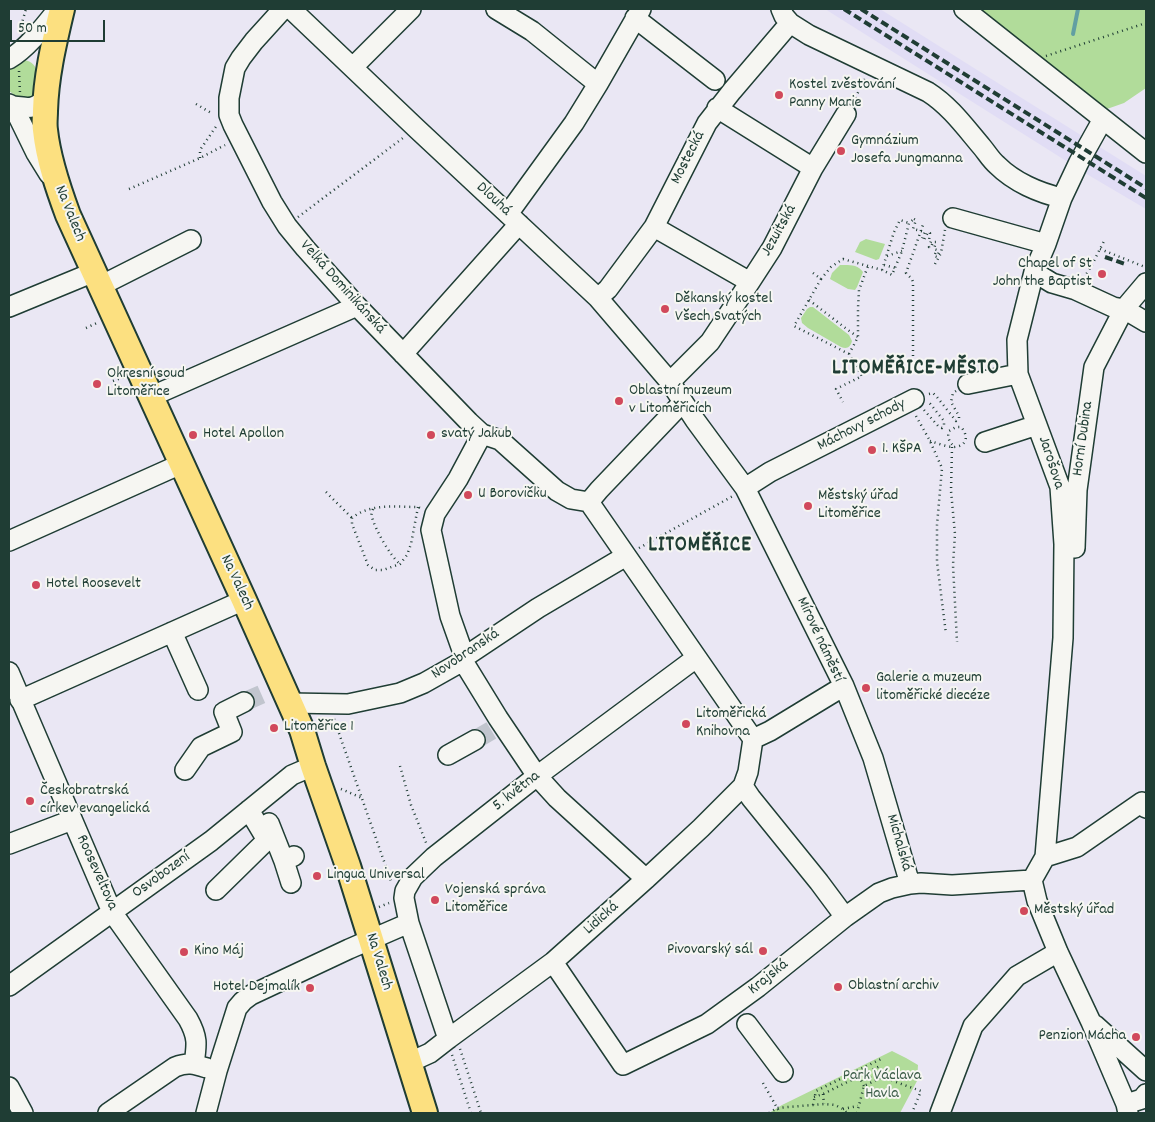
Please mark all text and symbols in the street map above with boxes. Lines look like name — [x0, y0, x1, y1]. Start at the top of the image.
scale bar — [12, 10, 108, 42]
text: 50 m — [18, 18, 47, 40]
place label: Kostel zvěstování Panny Marie — [789, 76, 895, 114]
marker: Kostel zvěstování Panny Marie — [773, 89, 785, 101]
street label: Mostecká — [667, 128, 711, 188]
place label: Gymnázium Josefa Jungmanna — [851, 132, 962, 170]
marker: Gymnázium Josefa Jungmanna — [835, 145, 847, 157]
street label: Dlouhá — [471, 179, 515, 221]
street label: Na Valech — [49, 183, 89, 245]
street label: Jezuitská — [758, 202, 802, 260]
street label: Velká Dominikánská — [295, 237, 389, 339]
place label: Chapel of St John the Baptist — [993, 255, 1092, 293]
marker: Chapel of St John the Baptist — [1096, 268, 1108, 280]
place label: Děkanský kostel Všech Svatých — [675, 290, 772, 328]
marker: Děkanský kostel Všech Svatých — [659, 303, 671, 315]
district label: LITOMĚŘICE-MĚSTO — [830, 357, 1002, 383]
place label: Okresní soud Litoměřice — [107, 365, 185, 403]
marker: Okresní soud Litoměřice — [91, 378, 103, 390]
place label: Oblastní muzeum v Litoměřicích — [629, 382, 732, 420]
marker: Oblastní muzeum v Litoměřicích — [613, 395, 625, 407]
street label: Máchovy schody — [815, 396, 909, 456]
street label: Horní Dubina — [1069, 400, 1099, 478]
place label: Hotel Apollon — [203, 425, 284, 445]
place label: svatý Jakub — [441, 425, 512, 445]
marker: Hotel Apollon — [187, 429, 199, 441]
marker: svatý Jakub — [425, 429, 437, 441]
street label: Jarošova — [1032, 434, 1068, 492]
place label: 1. KŠPA — [882, 440, 922, 460]
marker: 1. KŠPA — [866, 444, 878, 456]
place label: U Borovičku — [478, 485, 547, 505]
place label: Městský úřad Litoměřice — [818, 487, 898, 525]
marker: U Borovičku — [462, 489, 474, 501]
marker: Městský úřad Litoměřice — [802, 500, 814, 512]
district label: LITOMĚŘICE — [647, 534, 753, 560]
street label: Na Valech — [215, 552, 257, 614]
place label: Hotel Roosevelt — [46, 575, 141, 595]
marker: Hotel Roosevelt — [30, 579, 42, 591]
street label: Mírové náměstí — [791, 594, 847, 686]
street label: Novobranská — [428, 625, 504, 685]
place label: Galerie a muzeum litoměřické diecéze — [876, 669, 990, 707]
marker: Galerie a muzeum litoměřické diecéze — [860, 682, 872, 694]
place label: Litoměřická Knihovna — [696, 705, 766, 743]
place label: Litoměřice 1 — [284, 718, 354, 738]
marker: Litoměřická Knihovna — [680, 718, 692, 730]
marker: Litoměřice 1 — [268, 722, 280, 734]
street label: 5. května — [490, 768, 544, 816]
place label: Českobratrská církev evangelická — [40, 782, 150, 820]
marker: Českobratrská církev evangelická — [24, 795, 36, 807]
street label: Michalská — [881, 812, 915, 874]
street label: Rooseveltova — [71, 832, 121, 914]
street label: Osvobození — [129, 848, 195, 904]
place label: Lingua Universal — [327, 866, 425, 886]
marker: Lingua Universal — [311, 870, 323, 882]
place label: Vojenská správa Litoměřice — [445, 881, 546, 919]
marker: Vojenská správa Litoměřice — [429, 894, 441, 906]
street label: Lidická — [580, 898, 624, 940]
place label: Městský úřad — [1034, 901, 1114, 921]
marker: Městský úřad — [1018, 905, 1030, 917]
street label: Na Valech — [360, 931, 396, 993]
place label: Pivovarský sál — [667, 941, 753, 961]
place label: Kino Máj — [194, 942, 244, 962]
marker: Pivovarský sál — [757, 945, 769, 957]
marker: Kino Máj — [178, 946, 190, 958]
street label: Krajská — [745, 956, 793, 1000]
place label: Oblastní archiv — [848, 977, 939, 997]
place label: Hotel Dejmalík — [213, 978, 300, 998]
marker: Oblastní archiv — [832, 981, 844, 993]
marker: Hotel Dejmalík — [304, 982, 316, 994]
place label: Penzion Mácha — [1038, 1027, 1126, 1047]
marker: Penzion Mácha — [1130, 1031, 1142, 1043]
park label: Park Václava Havla — [843, 1067, 921, 1105]

